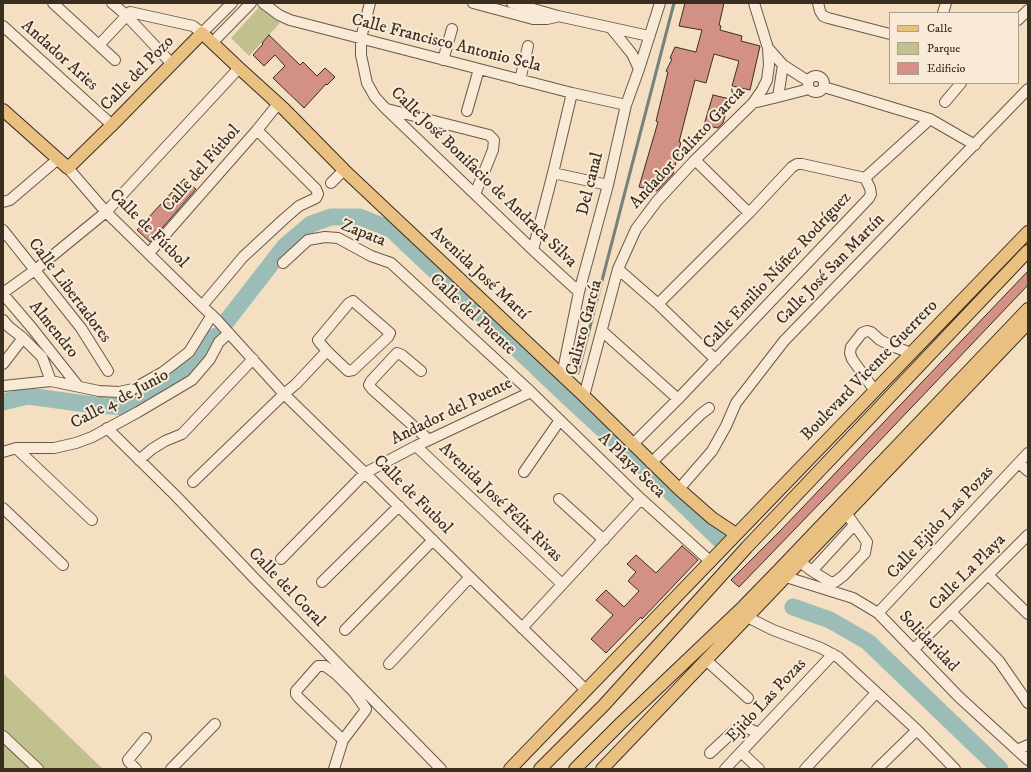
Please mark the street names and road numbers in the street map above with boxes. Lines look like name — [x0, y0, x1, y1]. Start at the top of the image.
street label: Calle Francisco Antonio Sela — [349, 11, 543, 77]
street label: Andador Aries — [16, 16, 102, 96]
street label: Calle del Pozo — [97, 32, 179, 116]
street label: Calle José Bonifacio de Andraca Silva — [386, 83, 580, 273]
street label: Andador Calixto García — [626, 83, 750, 213]
street label: Calle del Fútbol — [159, 121, 245, 217]
street label: Del canal — [573, 150, 609, 218]
street label: Calle de Fútbol — [104, 185, 192, 273]
street label: Calle Emilio Núñez Rodríguez — [700, 188, 856, 354]
street label: Calle José San Martín — [773, 210, 889, 330]
street label: Zapata — [338, 216, 388, 252]
street label: Avenida José Martí — [425, 223, 533, 325]
street label: Calle Libertadores — [23, 235, 115, 347]
street label: Calle del Puente — [425, 270, 519, 360]
street label: Calixto García — [562, 278, 608, 378]
street label: Boulevard Vicente Guerrero — [797, 296, 943, 446]
street label: Almendro — [24, 297, 82, 363]
street label: Calle 4 de Junio — [67, 366, 173, 434]
street label: Andador del Puente — [388, 374, 516, 450]
street label: A Playa Seca — [593, 429, 669, 503]
street label: Avenida José Félix Rivas — [434, 439, 566, 567]
street label: Calle de Futbol — [368, 451, 456, 539]
street label: Calle Ejido Las Pozas — [883, 462, 999, 584]
street label: Calle La Playa — [926, 531, 1010, 615]
street label: Calle del Coral — [243, 544, 329, 632]
street label: Solidaridad — [894, 607, 962, 677]
street label: Ejido Las Pozas — [723, 655, 811, 747]

